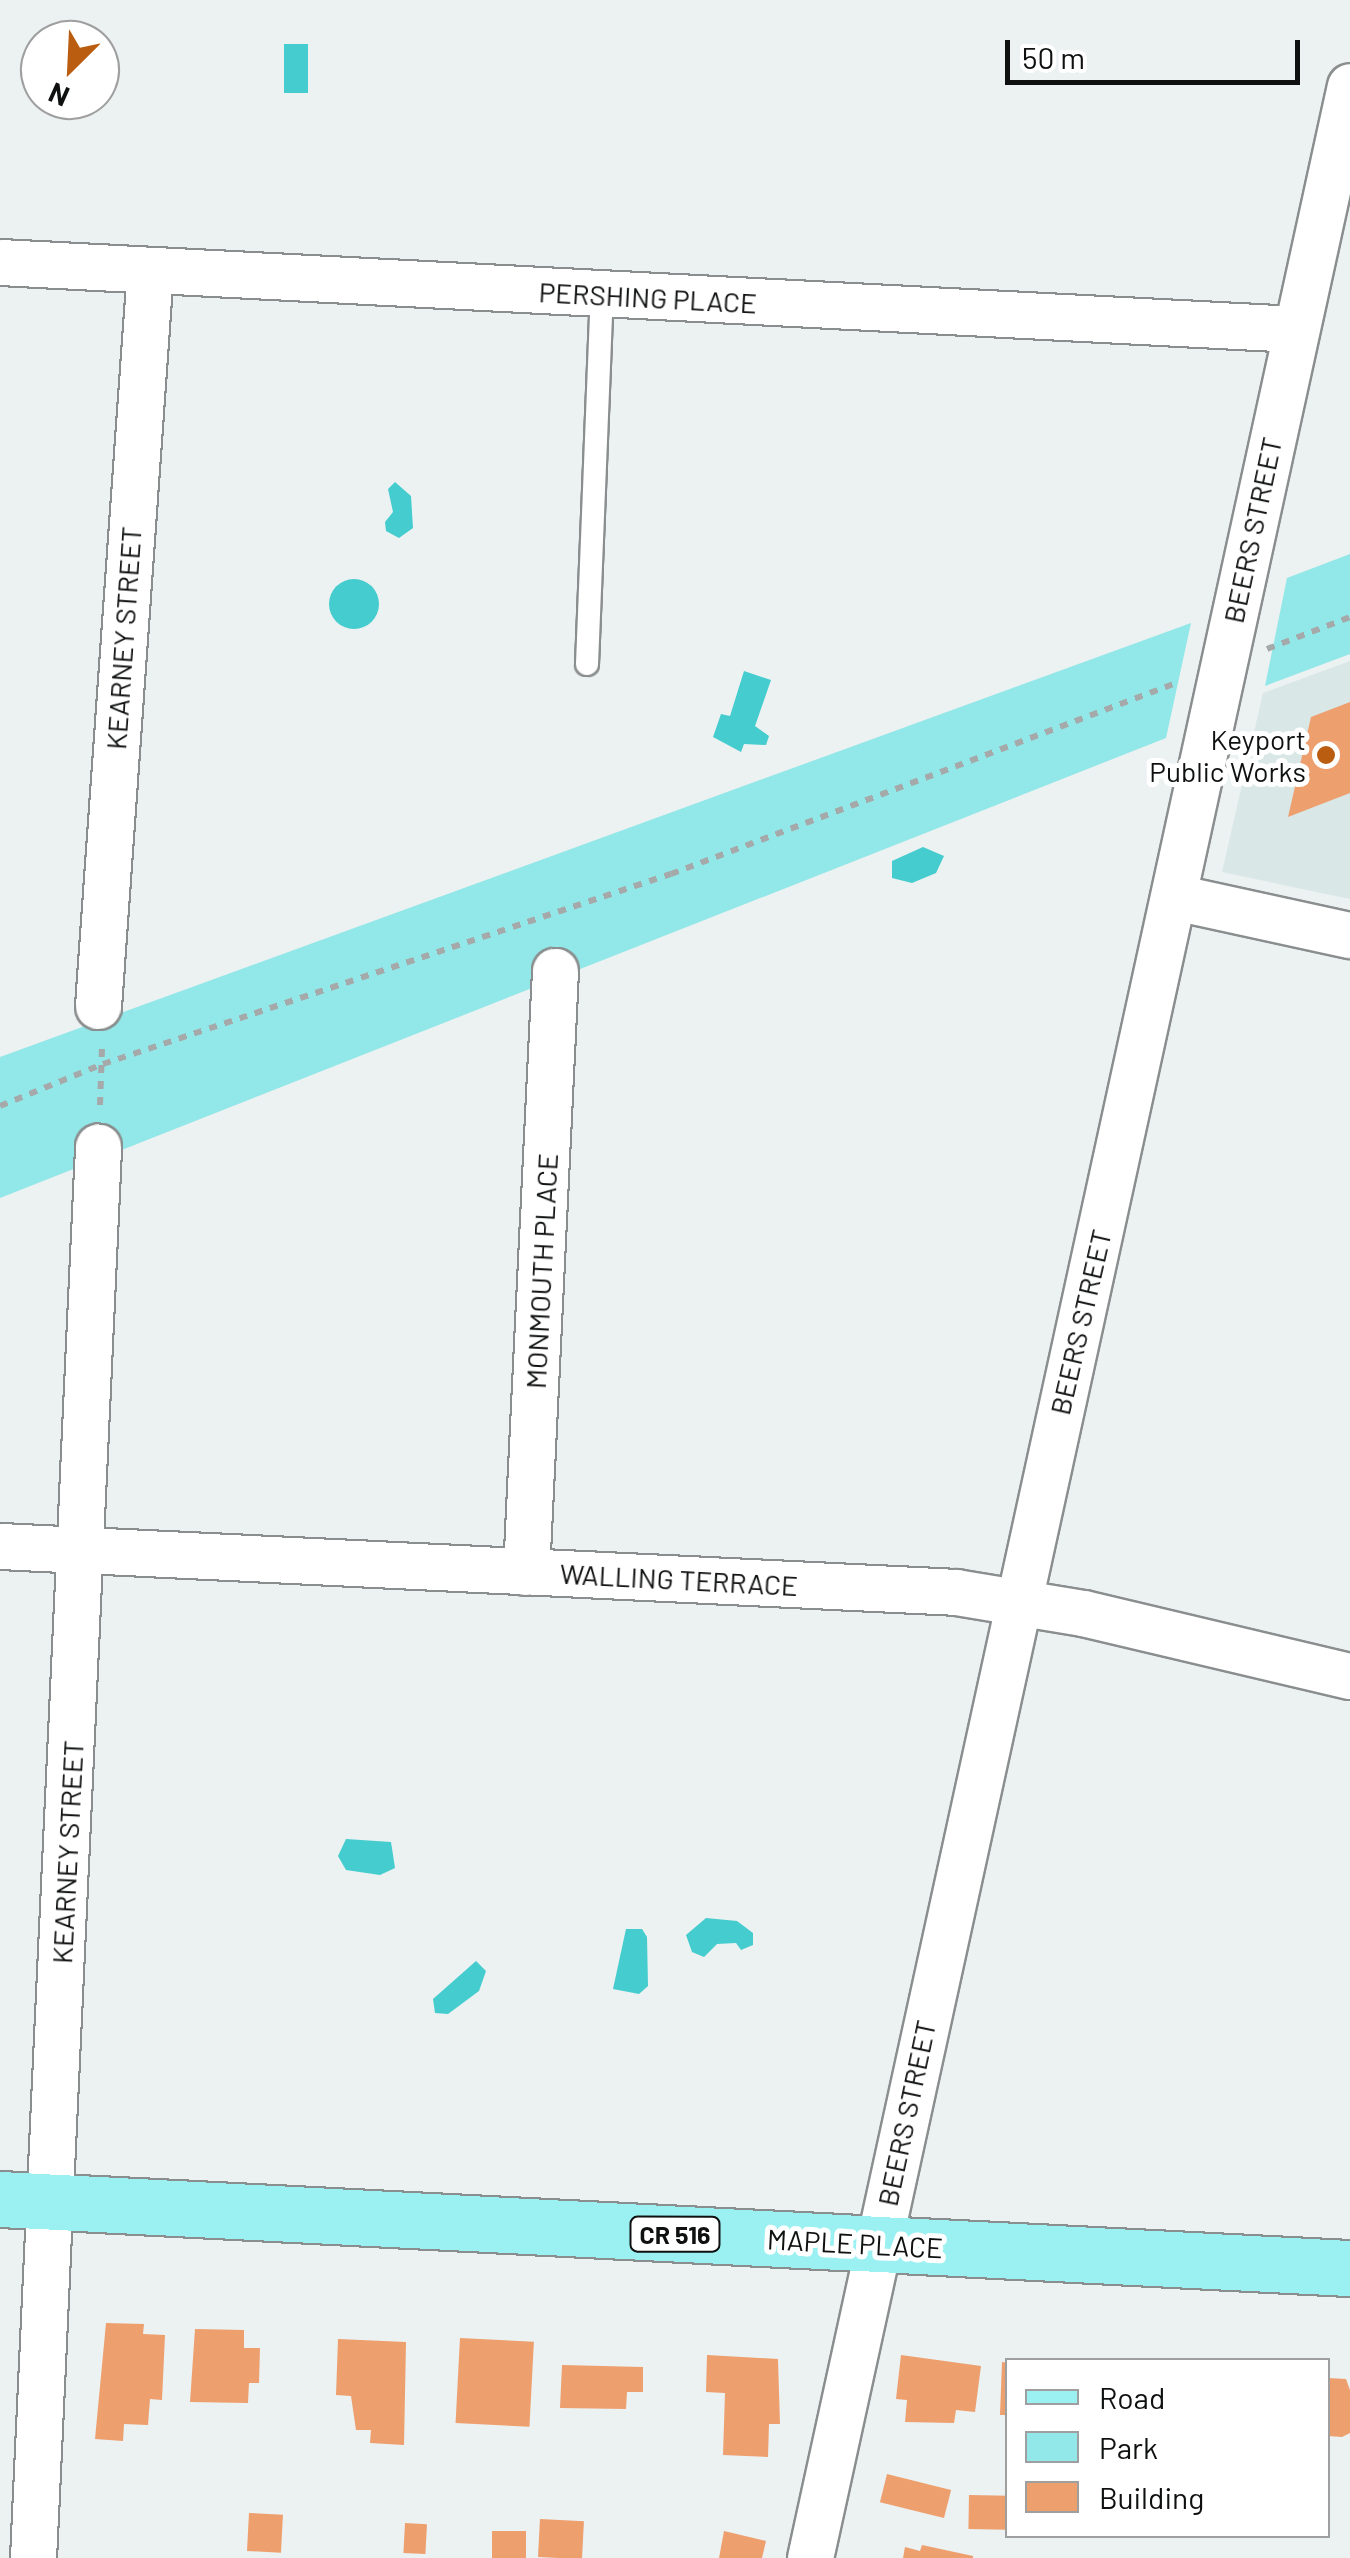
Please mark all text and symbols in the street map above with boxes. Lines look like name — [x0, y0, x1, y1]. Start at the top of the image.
north arrow — [20, 20, 120, 120]
scale bar — [1010, 20, 1305, 82]
text: 50 m — [1022, 39, 1085, 75]
text: N — [43, 76, 74, 115]
street label: PERSHING PLACE — [538, 275, 758, 319]
street label: BEERS STREET — [1216, 434, 1288, 626]
street label: KEARNEY STREET — [98, 525, 148, 751]
place label: Keyport Public Works — [1149, 722, 1306, 788]
marker: Keyport Public Works — [1315, 744, 1337, 766]
street label: MONMOUTH PLACE — [518, 1152, 564, 1390]
street label: BEERS STREET — [1042, 1226, 1118, 1418]
street label: WALLING TERRACE — [559, 1556, 799, 1602]
street label: KEARNEY STREET — [44, 1739, 90, 1965]
street label: BEERS STREET — [870, 2017, 942, 2209]
road number: CR 516 — [628, 2214, 722, 2254]
street label: MAPLE PLACE — [766, 2222, 944, 2264]
legend — [1005, 2358, 1330, 2538]
text: Road — [1099, 2379, 1165, 2415]
text: Park — [1099, 2429, 1158, 2465]
text: Building — [1099, 2479, 1204, 2515]

